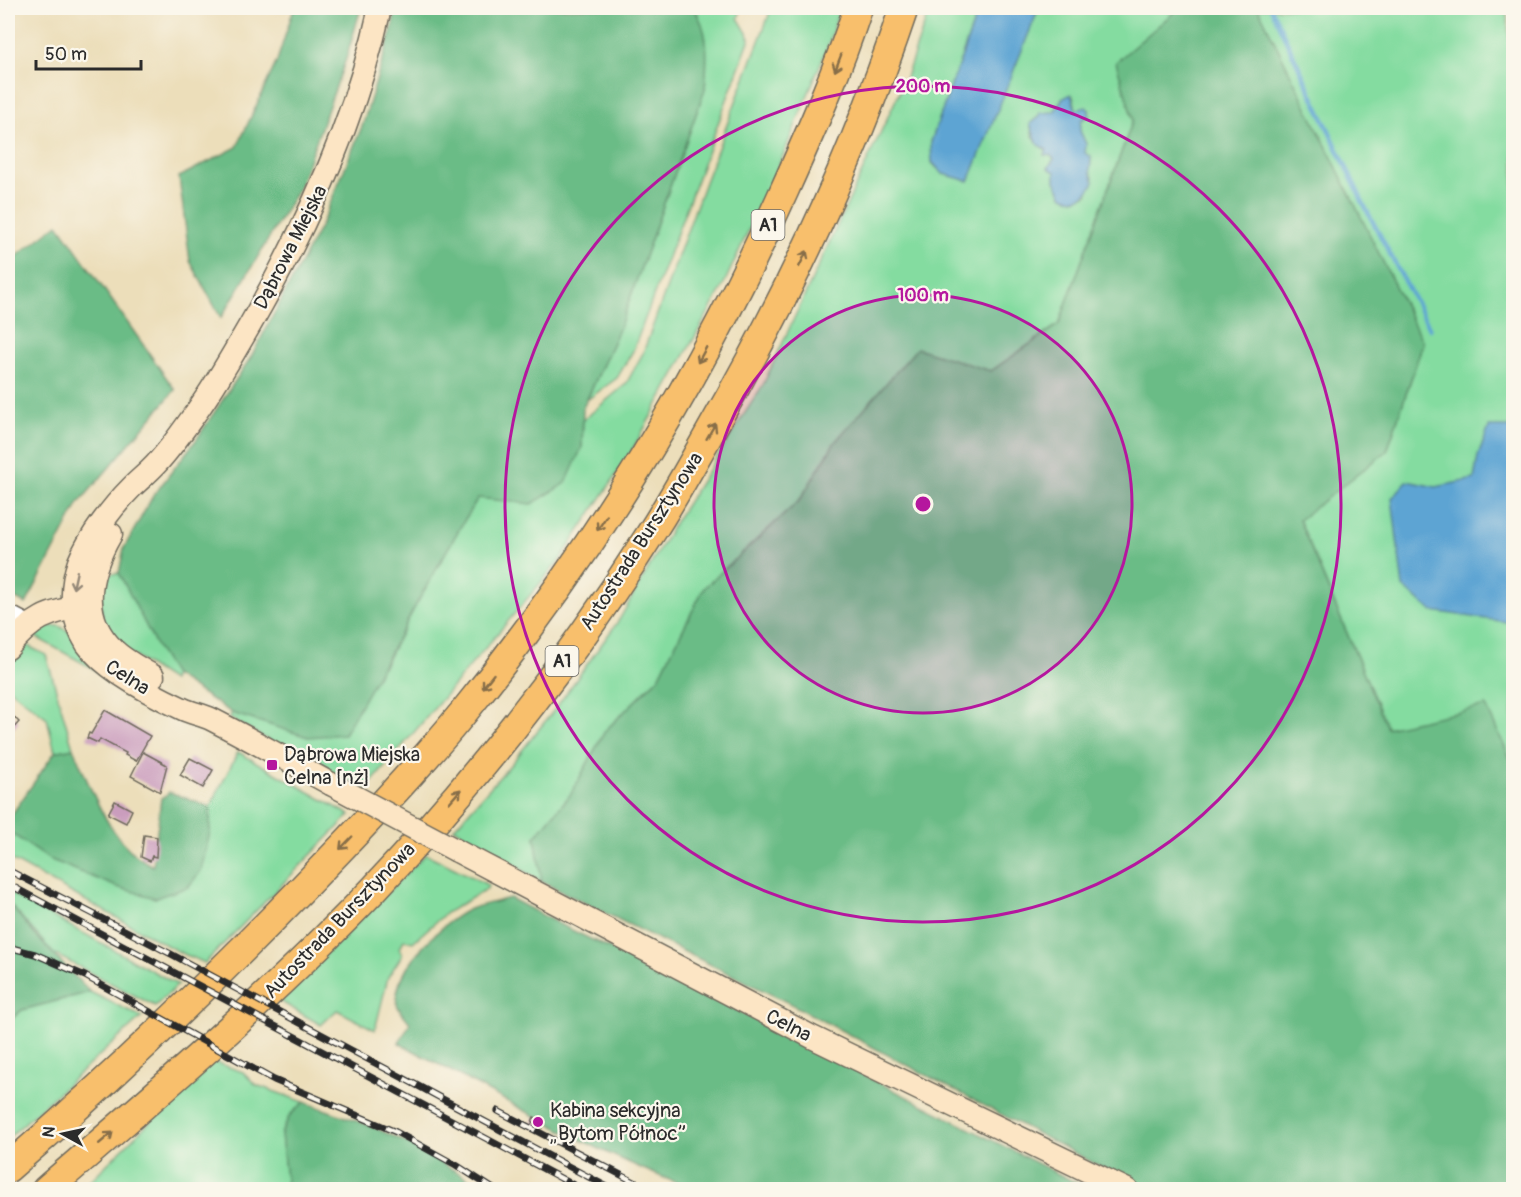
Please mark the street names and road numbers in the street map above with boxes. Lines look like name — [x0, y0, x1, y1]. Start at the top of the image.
street label: Dąbrowa Miejska — [248, 181, 332, 314]
road number: A1 — [752, 210, 784, 240]
street label: Autostrada Bursztynowa — [574, 447, 708, 635]
road number: A1 — [546, 646, 578, 676]
street label: Celna — [101, 654, 155, 701]
street label: Autostrada Bursztynowa — [258, 837, 420, 1004]
street label: Celna — [762, 1004, 816, 1047]

